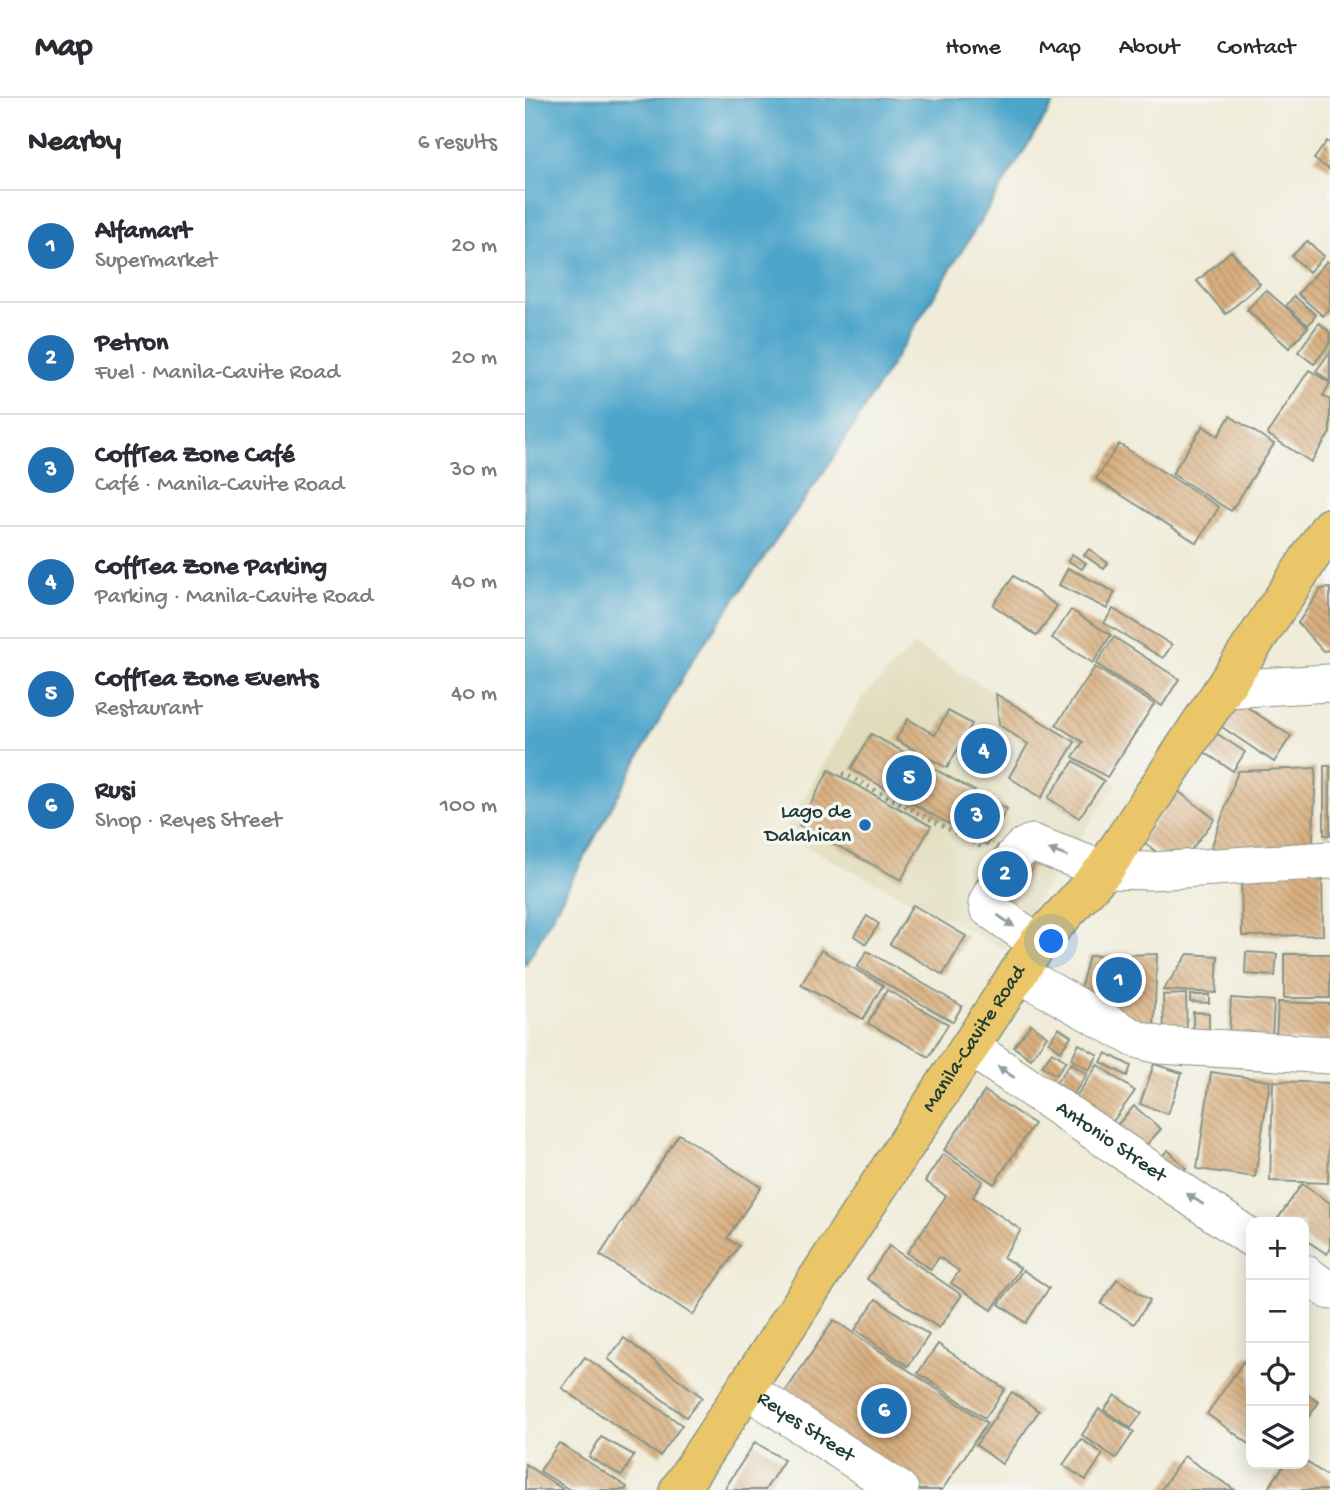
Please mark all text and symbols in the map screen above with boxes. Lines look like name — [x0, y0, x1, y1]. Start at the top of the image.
text: Map — [35, 29, 92, 67]
text: Home — [945, 34, 1001, 63]
text: Map — [1039, 34, 1081, 63]
text: About — [1119, 34, 1179, 63]
text: Contact — [1217, 34, 1295, 63]
text: Nearby — [28, 126, 121, 161]
text: 6 results — [418, 130, 497, 157]
text: Alfamart — [95, 217, 191, 248]
text: 1 — [46, 233, 56, 260]
text: 20 m — [451, 233, 497, 260]
text: Supermarket — [95, 248, 217, 275]
text: Petron — [95, 329, 168, 360]
text: 2 — [45, 345, 57, 372]
text: 20 m — [451, 345, 497, 372]
text: Fuel · Manila-Cavite Road — [95, 360, 340, 387]
text: CoffTea Zone Café — [95, 441, 295, 472]
text: 3 — [45, 457, 57, 484]
text: 30 m — [450, 457, 497, 484]
text: Café · Manila-Cavite Road — [95, 472, 344, 499]
text: CoffTea Zone Parking — [95, 553, 327, 584]
text: 4 — [46, 569, 56, 596]
text: 40 m — [451, 569, 497, 596]
text: Parking · Manila-Cavite Road — [95, 584, 373, 611]
text: CoffTea Zone Events — [95, 665, 318, 696]
text: 5 — [45, 681, 57, 708]
text: 40 m — [451, 681, 497, 708]
text: Restaurant — [95, 696, 202, 723]
pin: 4 — [961, 725, 1007, 777]
pin: 5 — [886, 752, 932, 804]
text: Rusi — [95, 777, 136, 808]
pin: 3 — [954, 790, 1000, 842]
text: 6 — [45, 793, 57, 820]
text: 100 m — [440, 793, 497, 820]
place label: Lago de Dalahican — [763, 801, 852, 850]
text: Shop · Reyes Street — [95, 808, 282, 835]
marker: Lago de Dalahican — [857, 817, 873, 833]
one-way arrow — [1047, 847, 1068, 858]
pin: 2 — [982, 848, 1028, 900]
one-way arrow — [997, 914, 1015, 928]
your location — [1034, 924, 1068, 958]
pin: 1 — [1096, 954, 1142, 1006]
street label: Manila-Cavite Road — [917, 960, 1033, 1118]
one-way arrow — [997, 1065, 1015, 1079]
street label: Antonio Street — [1051, 1096, 1173, 1190]
one-way arrow — [1185, 1193, 1205, 1206]
map controls — [1246, 1217, 1309, 1469]
button: + — [1246, 1217, 1309, 1280]
button: − — [1246, 1280, 1309, 1343]
button: locate — [1246, 1343, 1309, 1406]
pin: 6 — [861, 1385, 907, 1437]
street label: Reyes Street — [752, 1386, 861, 1470]
button: layers — [1246, 1406, 1309, 1469]

